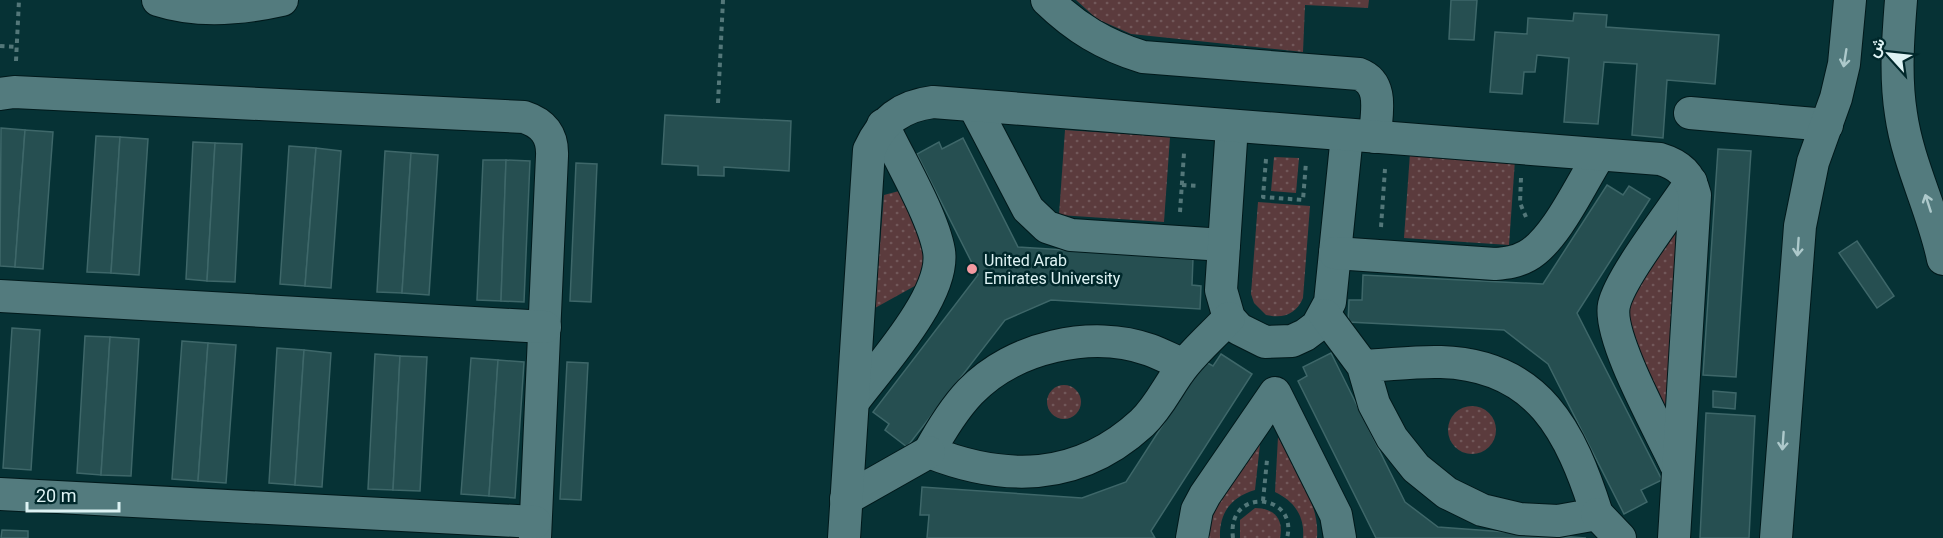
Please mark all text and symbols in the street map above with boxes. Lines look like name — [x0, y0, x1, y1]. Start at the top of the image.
north arrow — [1859, 24, 1919, 84]
text: ش — [1863, 35, 1889, 60]
one-way arrow — [1839, 48, 1850, 68]
one-way arrow — [1921, 194, 1932, 213]
one-way arrow — [1792, 236, 1803, 256]
place label: United Arab Emirates University — [984, 251, 1121, 288]
marker: United Arab Emirates University — [965, 262, 979, 276]
one-way arrow — [1778, 431, 1789, 451]
scale bar — [27, 475, 118, 513]
text: 20 m — [36, 485, 76, 506]

